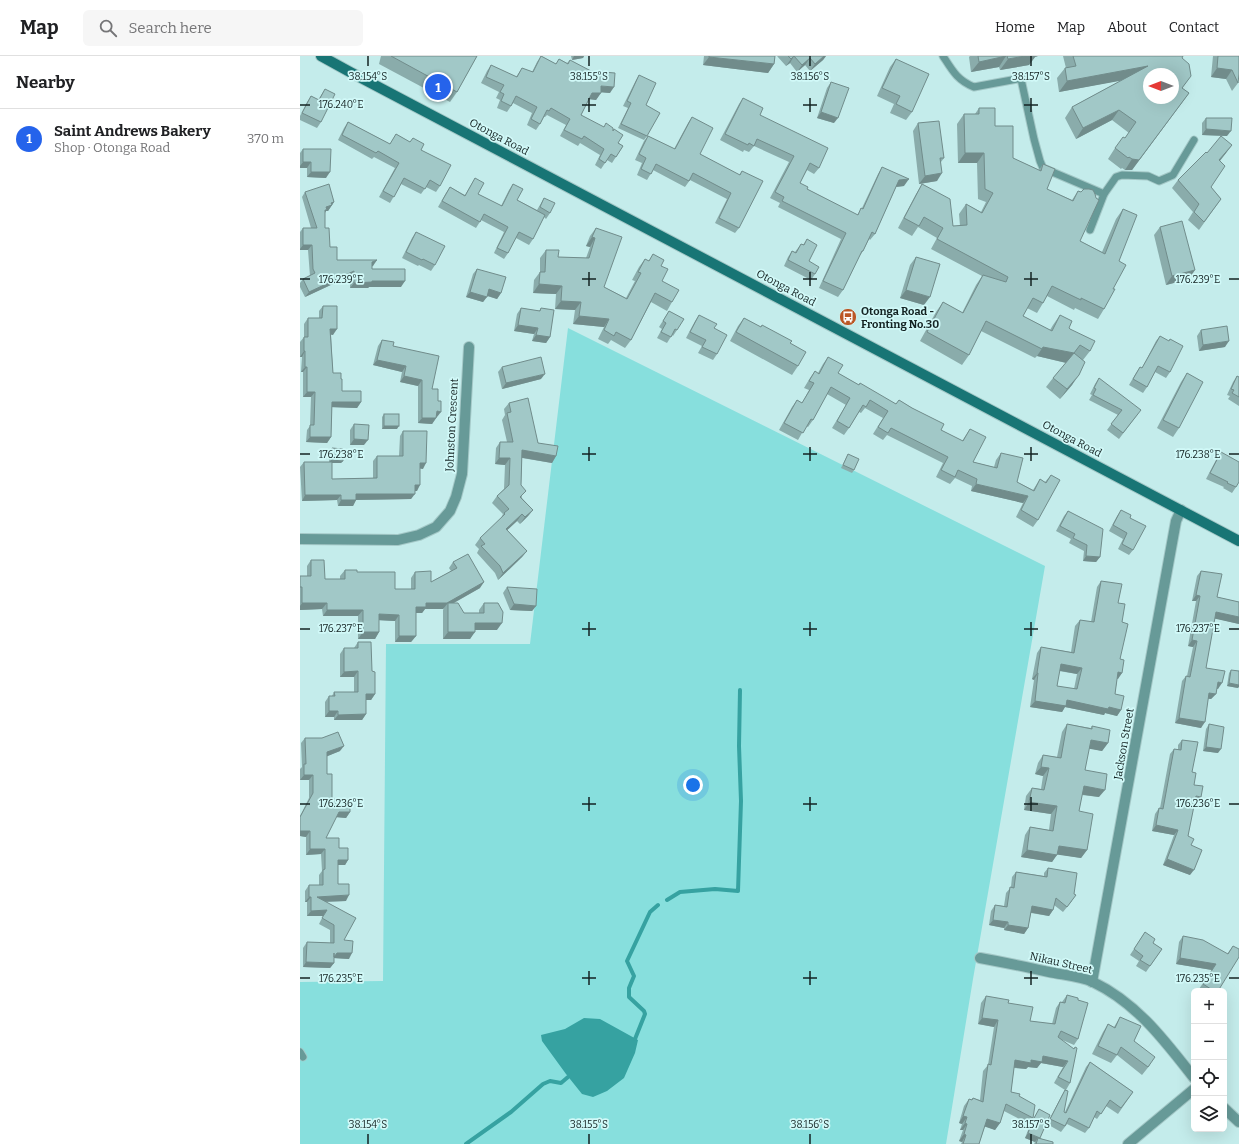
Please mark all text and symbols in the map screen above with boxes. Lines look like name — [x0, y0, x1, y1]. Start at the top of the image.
search box — [83, 10, 363, 46]
text: Map — [20, 16, 59, 39]
icon: search — [97, 17, 119, 39]
text: Search here — [129, 19, 212, 37]
text: Home — [995, 19, 1035, 36]
text: Map — [1057, 19, 1085, 36]
text: About — [1107, 19, 1147, 36]
text: Contact — [1169, 19, 1219, 36]
north arrow — [1143, 68, 1179, 104]
text: 38.154°S — [349, 71, 387, 83]
text: 38.155°S — [570, 71, 608, 83]
text: 38.156°S — [791, 71, 829, 83]
text: 38.157°S — [1012, 71, 1050, 83]
text: Nearby — [16, 72, 75, 93]
pin: 1 — [425, 72, 451, 102]
text: 176.240°E — [318, 99, 364, 111]
street label: Otonga Road — [467, 116, 531, 158]
text: Saint Andrews Bakery — [54, 122, 211, 140]
text: 1 — [26, 131, 32, 146]
text: 370 m — [247, 131, 284, 146]
text: Shop · Otonga Road — [54, 140, 170, 155]
street label: Otonga Road — [754, 267, 818, 309]
text: 176.239°E — [319, 274, 363, 286]
text: 176.239°E — [1176, 274, 1220, 286]
place label: Otonga Road - Fronting No.30 — [861, 305, 939, 331]
bus stop icon: Otonga Road - Fronting No.30 — [838, 307, 858, 327]
street label: Johnston Crescent — [443, 378, 461, 473]
street label: Otonga Road — [1040, 418, 1104, 460]
text: 176.238°E — [319, 449, 363, 461]
text: 176.238°E — [1176, 449, 1220, 461]
text: 176.237°E — [319, 623, 363, 635]
text: 176.237°E — [1176, 623, 1220, 635]
street label: Jackson Street — [1111, 707, 1137, 782]
your location — [683, 775, 703, 795]
text: 176.236°E — [319, 798, 363, 810]
text: 176.236°E — [1176, 798, 1220, 810]
street label: Nikau Street — [1028, 949, 1094, 977]
text: 176.235°E — [319, 973, 363, 985]
text: 176.235°E — [1176, 973, 1220, 985]
map controls — [1191, 988, 1227, 1132]
button: + — [1191, 988, 1227, 1024]
button: − — [1191, 1024, 1227, 1060]
button: locate — [1191, 1060, 1227, 1096]
button: layers — [1191, 1096, 1227, 1132]
text: 38.154°S — [349, 1119, 387, 1131]
text: 38.155°S — [570, 1119, 608, 1131]
text: 38.156°S — [791, 1119, 829, 1131]
text: 38.157°S — [1012, 1119, 1050, 1131]

